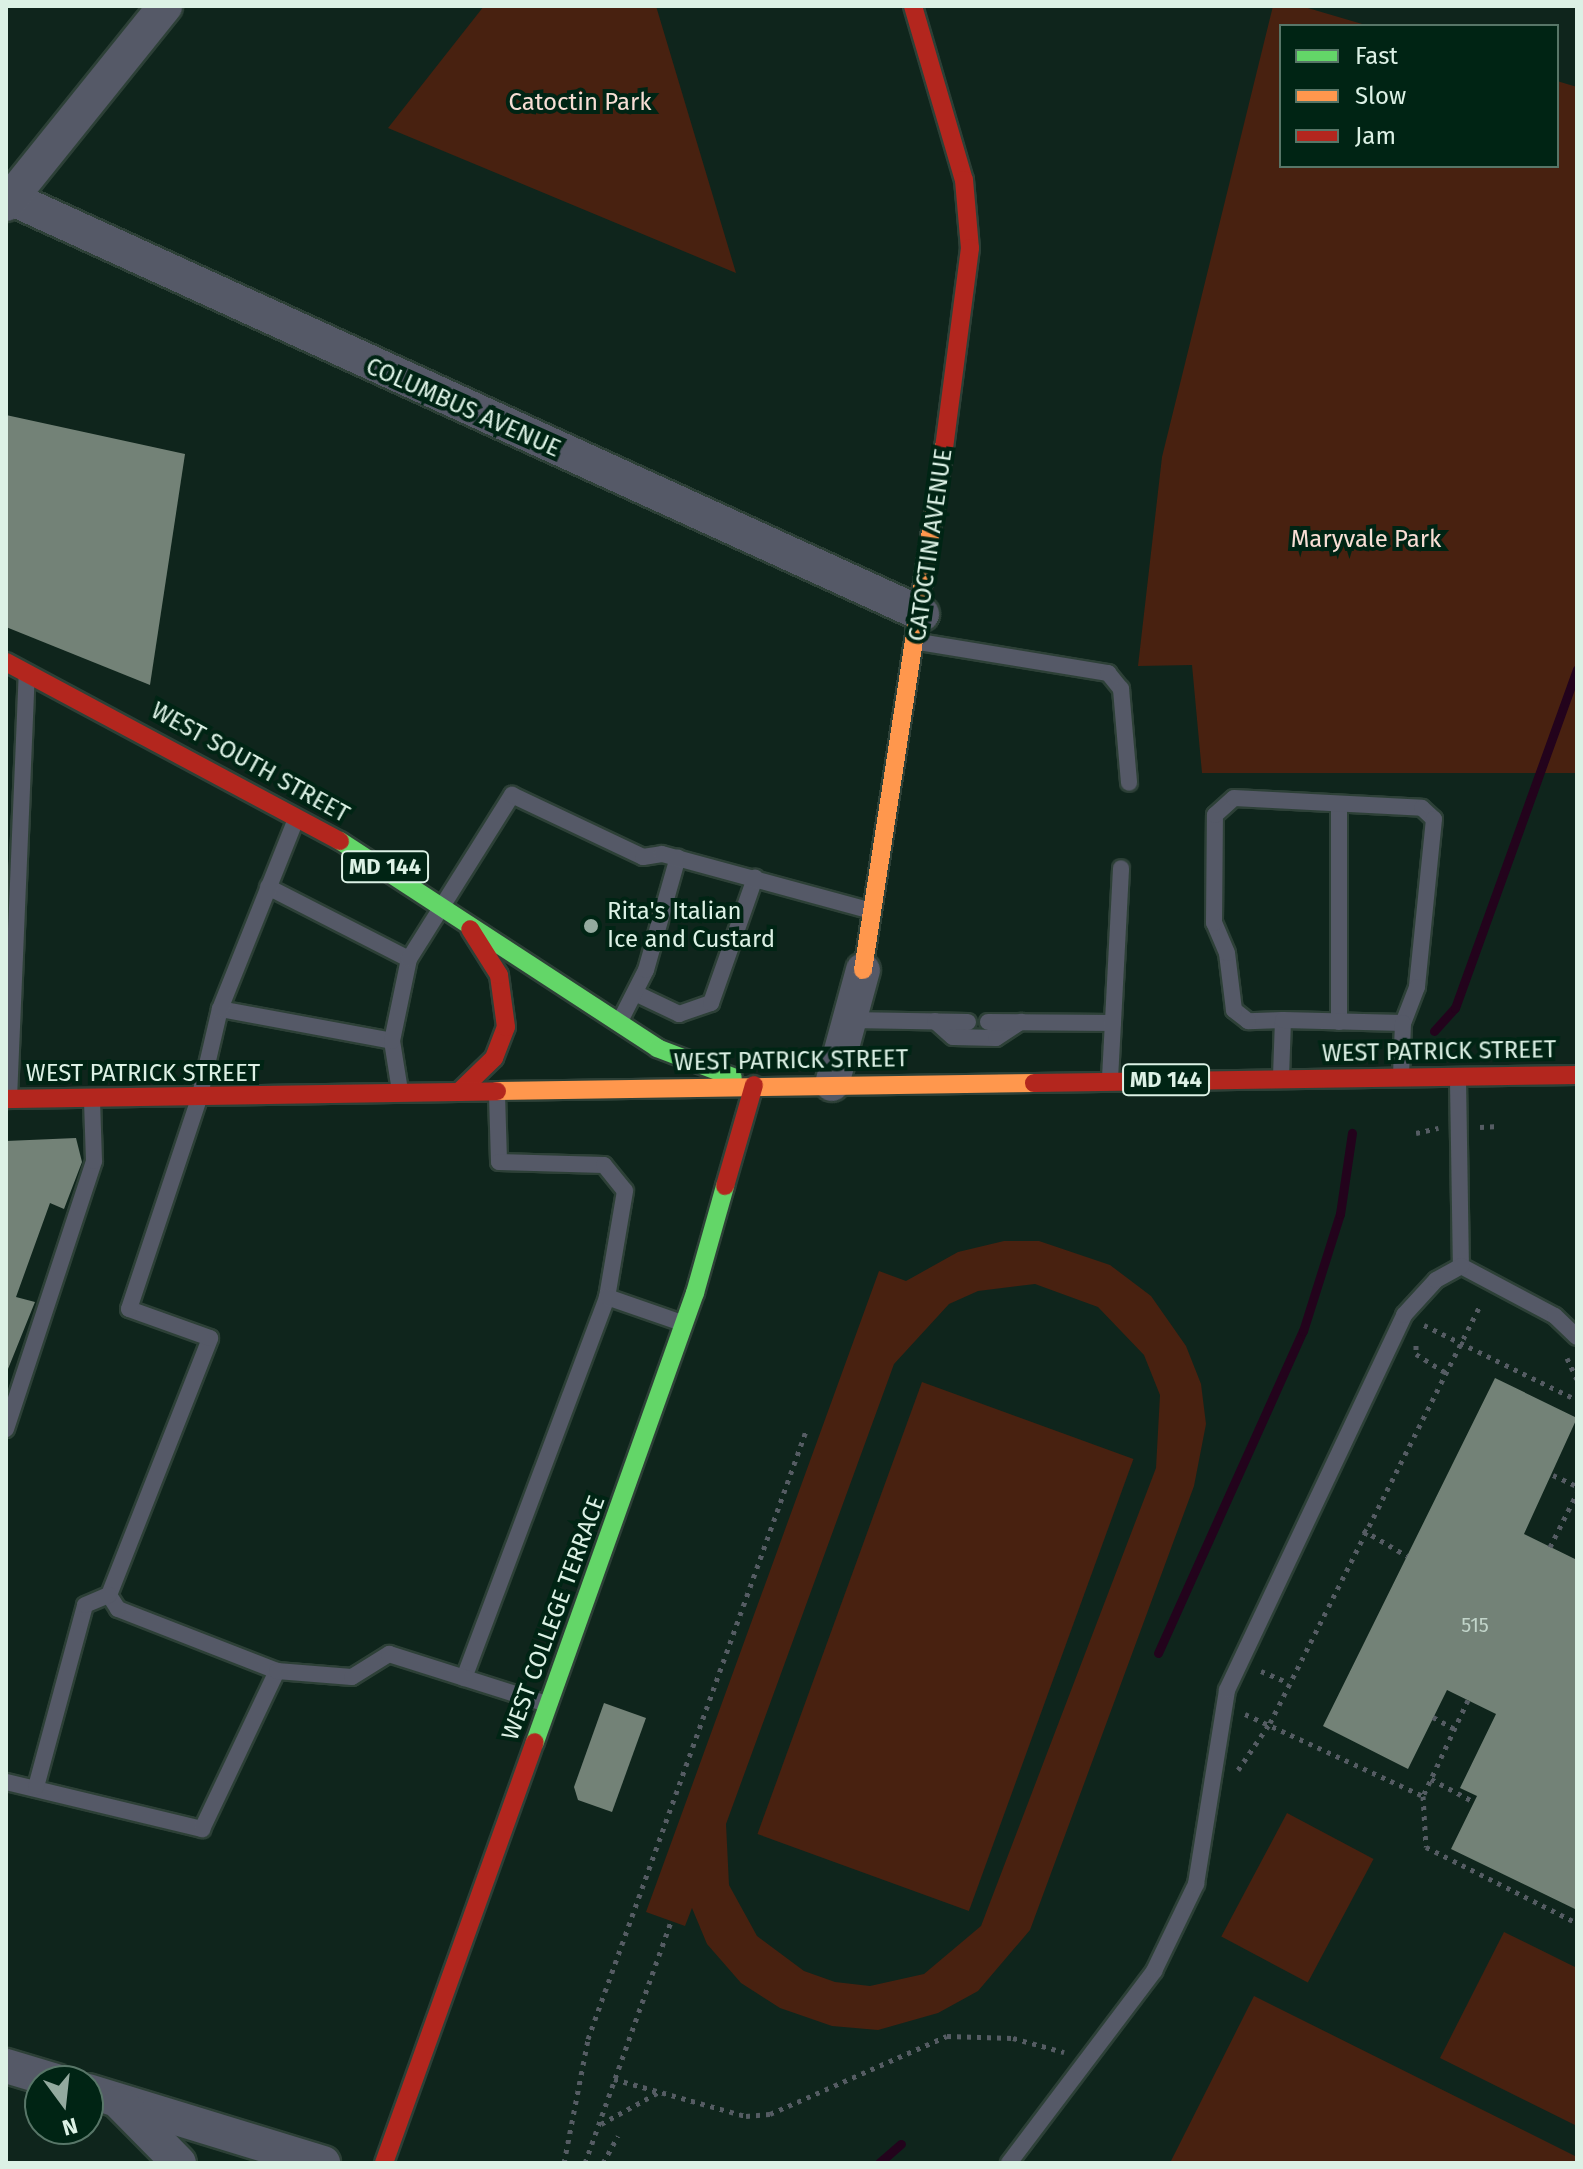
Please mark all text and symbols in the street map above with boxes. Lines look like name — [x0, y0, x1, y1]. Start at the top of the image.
legend — [1279, 24, 1559, 168]
text: Fast — [1355, 42, 1398, 70]
text: Slow — [1355, 82, 1406, 110]
park label: Catoctin Park — [508, 89, 652, 117]
text: Jam — [1355, 122, 1396, 150]
street label: COLUMBUS AVENUE — [361, 352, 565, 464]
street label: CATOCTIN AVENUE — [903, 447, 959, 643]
park label: Maryvale Park — [1291, 526, 1441, 554]
street label: WEST SOUTH STREET — [146, 697, 354, 829]
road number: MD 144 — [341, 849, 429, 885]
place label: Rita's Italian Ice and Custard — [607, 898, 775, 954]
marker: Rita's Italian Ice and Custard — [582, 917, 600, 935]
street label: WEST PATRICK STREET — [1322, 1036, 1556, 1068]
street label: WEST PATRICK STREET — [674, 1045, 908, 1077]
street label: WEST PATRICK STREET — [26, 1060, 260, 1088]
road number: MD 144 — [1122, 1062, 1210, 1098]
street label: WEST COLLEGE TERRACE — [496, 1492, 612, 1744]
house number: 515 — [1461, 1613, 1489, 1637]
north arrow — [24, 2065, 104, 2145]
text: N — [59, 2112, 80, 2142]

